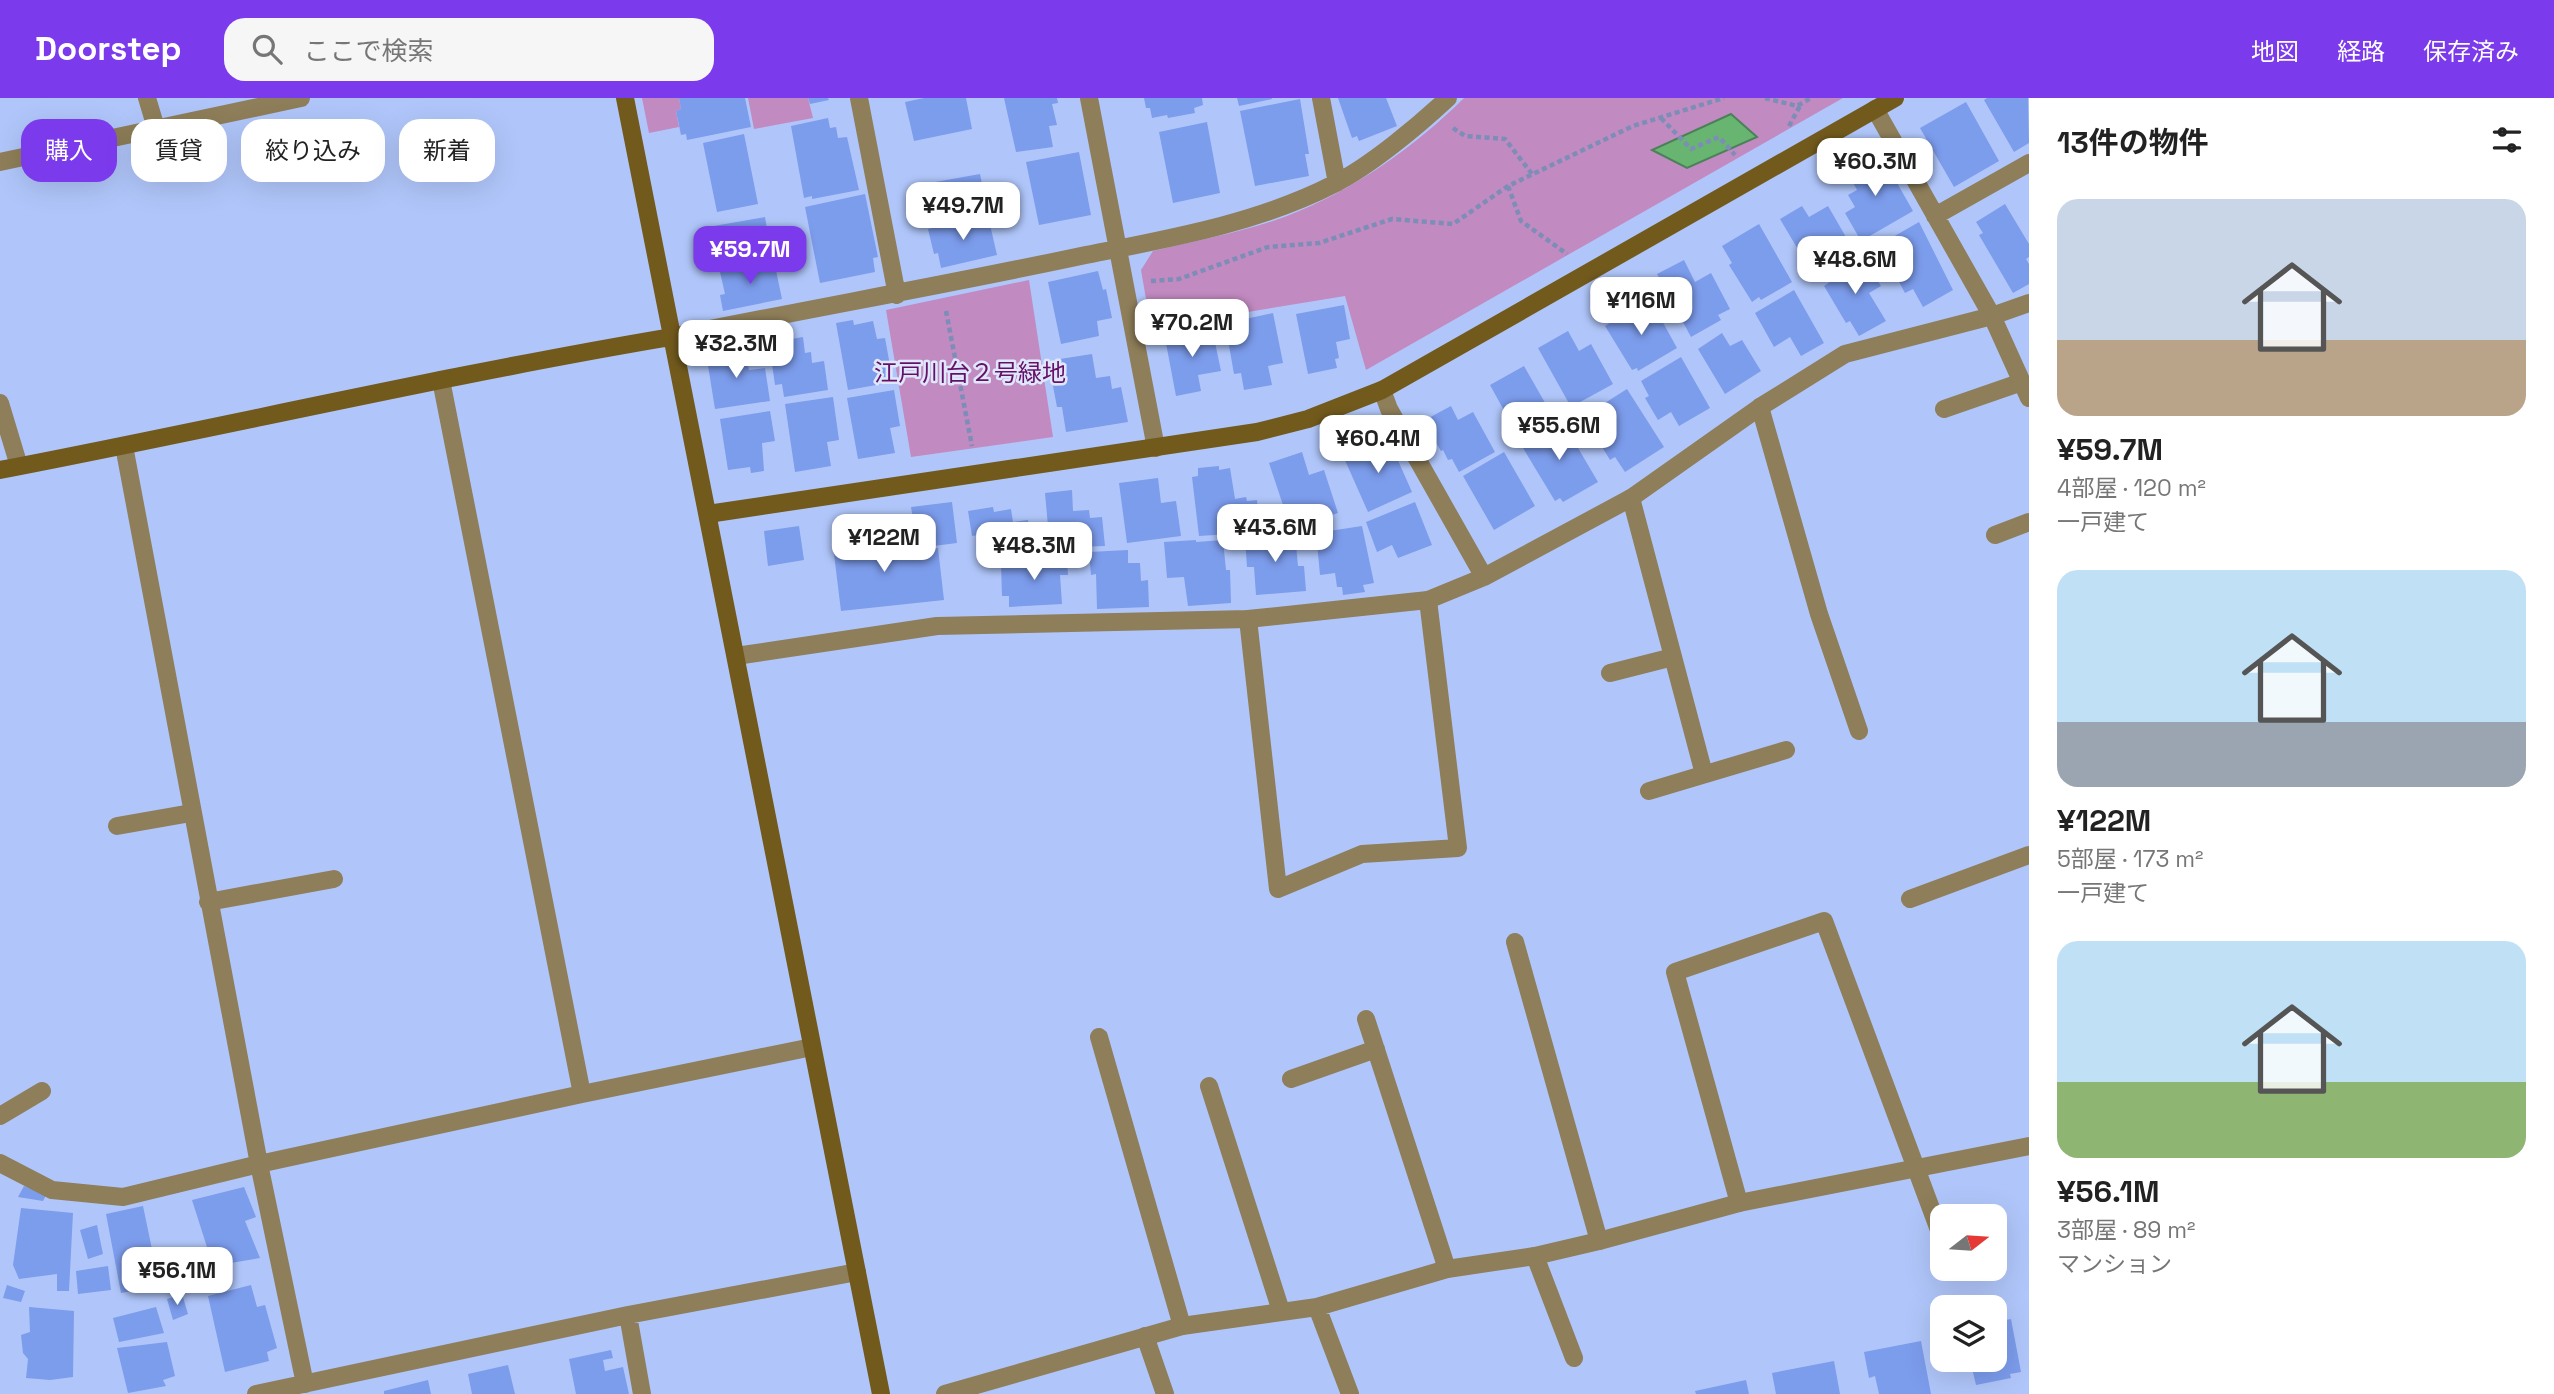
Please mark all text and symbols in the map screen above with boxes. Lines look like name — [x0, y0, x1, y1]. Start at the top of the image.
search box — [224, 18, 714, 81]
text: Doorstep — [35, 28, 182, 70]
icon: search — [248, 30, 286, 68]
text: ここで検索 — [304, 34, 434, 68]
text: 地図 — [2251, 36, 2299, 67]
text: 経路 — [2337, 36, 2385, 67]
text: 保存済み — [2423, 36, 2519, 67]
chip: 購入 — [21, 119, 117, 182]
chip: 賃貸 — [131, 119, 227, 182]
chip: 絞り込み — [241, 119, 385, 182]
chip: 新着 — [399, 119, 495, 182]
icon: filters — [2488, 121, 2526, 159]
text: 13件の物件 — [2057, 123, 2209, 162]
pin: ¥60.3M — [1818, 139, 1932, 198]
text: ¥60.3M — [1833, 146, 1917, 176]
pin: ¥49.7M — [906, 183, 1020, 242]
text: ¥49.7M — [922, 190, 1004, 220]
pin: ¥59.7M — [693, 226, 807, 286]
text: ¥59.7M — [709, 234, 791, 264]
pin: ¥48.6M — [1798, 236, 1912, 296]
text: ¥48.6M — [1813, 244, 1897, 274]
icon: home — [2229, 244, 2355, 370]
pin: ¥116M — [1592, 278, 1690, 337]
text: ¥116M — [1606, 285, 1676, 315]
pin: ¥70.2M — [1135, 300, 1249, 359]
text: ¥70.2M — [1151, 307, 1233, 337]
pin: ¥32.3M — [679, 320, 793, 380]
text: ¥32.3M — [694, 328, 778, 358]
park label: 江戸川台２号緑地 — [874, 357, 1066, 388]
pin: ¥55.6M — [1502, 402, 1616, 462]
text: ¥55.6M — [1518, 410, 1600, 440]
pin: ¥60.4M — [1321, 416, 1435, 475]
text: ¥60.4M — [1336, 423, 1420, 453]
text: ¥59.7M — [2057, 430, 2163, 469]
text: 4部屋 · 120 m² — [2057, 473, 2206, 503]
pin: ¥43.6M — [1218, 504, 1332, 564]
text: 一戸建て — [2057, 507, 2149, 537]
text: ¥43.6M — [1233, 512, 1317, 542]
pin: ¥122M — [835, 514, 933, 574]
text: ¥122M — [848, 522, 920, 552]
pin: ¥48.3M — [977, 522, 1091, 582]
text: ¥48.3M — [992, 530, 1076, 560]
icon: home — [2229, 615, 2355, 741]
text: ¥122M — [2057, 801, 2151, 840]
text: 5部屋 · 173 m² — [2057, 844, 2204, 874]
text: 一戸建て — [2057, 878, 2149, 908]
icon: home — [2229, 986, 2355, 1112]
text: ¥56.1M — [2057, 1172, 2159, 1211]
north arrow — [1930, 1204, 2007, 1281]
map controls — [1930, 1204, 2007, 1372]
text: 3部屋 · 89 m² — [2057, 1215, 2196, 1245]
pin: ¥56.1M — [120, 1248, 234, 1307]
text: マンション — [2057, 1249, 2172, 1279]
text: ¥56.1M — [138, 1255, 216, 1285]
button: layers — [1930, 1295, 2007, 1372]

